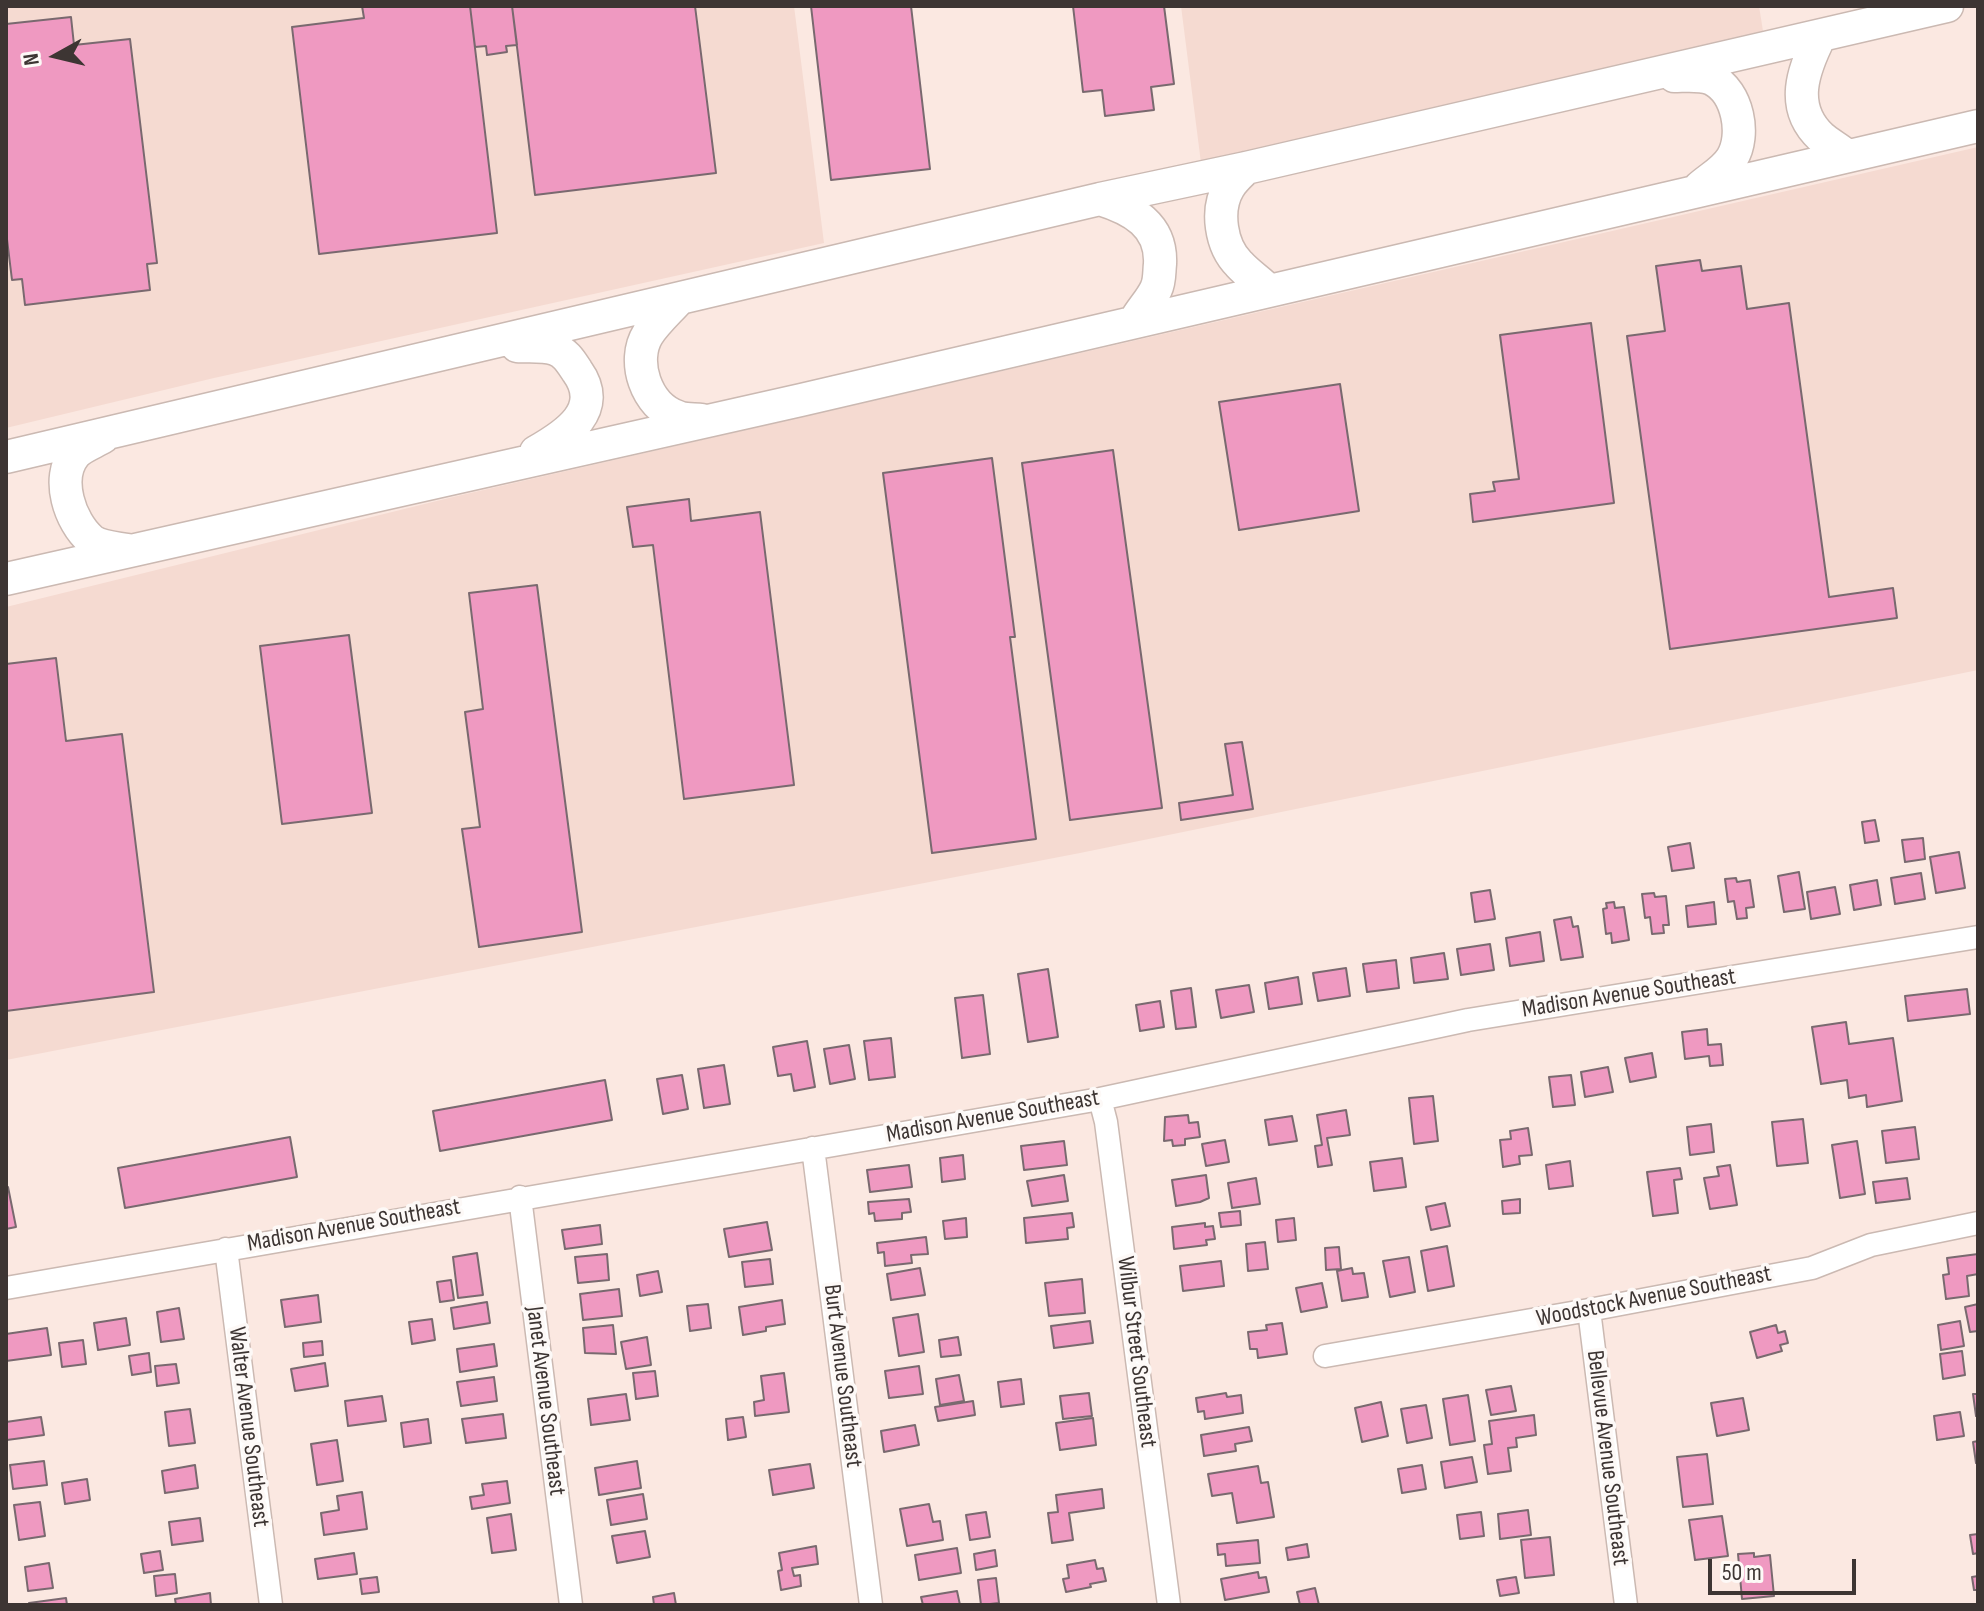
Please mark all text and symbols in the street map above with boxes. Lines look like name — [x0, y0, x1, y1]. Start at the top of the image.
north arrow — [16, 16, 96, 96]
text: N — [18, 52, 46, 67]
street label: Madison Avenue Southeast — [1520, 963, 1738, 1025]
street label: Madison Avenue Southeast — [884, 1084, 1102, 1150]
street label: Madison Avenue Southeast — [245, 1193, 463, 1259]
street label: Wilbur Street Southeast — [1110, 1255, 1162, 1449]
street label: Woodstock Avenue Southeast — [1534, 1260, 1774, 1334]
street label: Burt Avenue Southeast — [816, 1283, 868, 1469]
street label: Janet Avenue Southeast — [519, 1305, 571, 1497]
street label: Walter Avenue Southeast — [221, 1325, 275, 1529]
street label: Bellevue Avenue Southeast — [1580, 1349, 1634, 1567]
scale bar — [1712, 1543, 1860, 1593]
text: 50 m — [1722, 1558, 1762, 1587]

